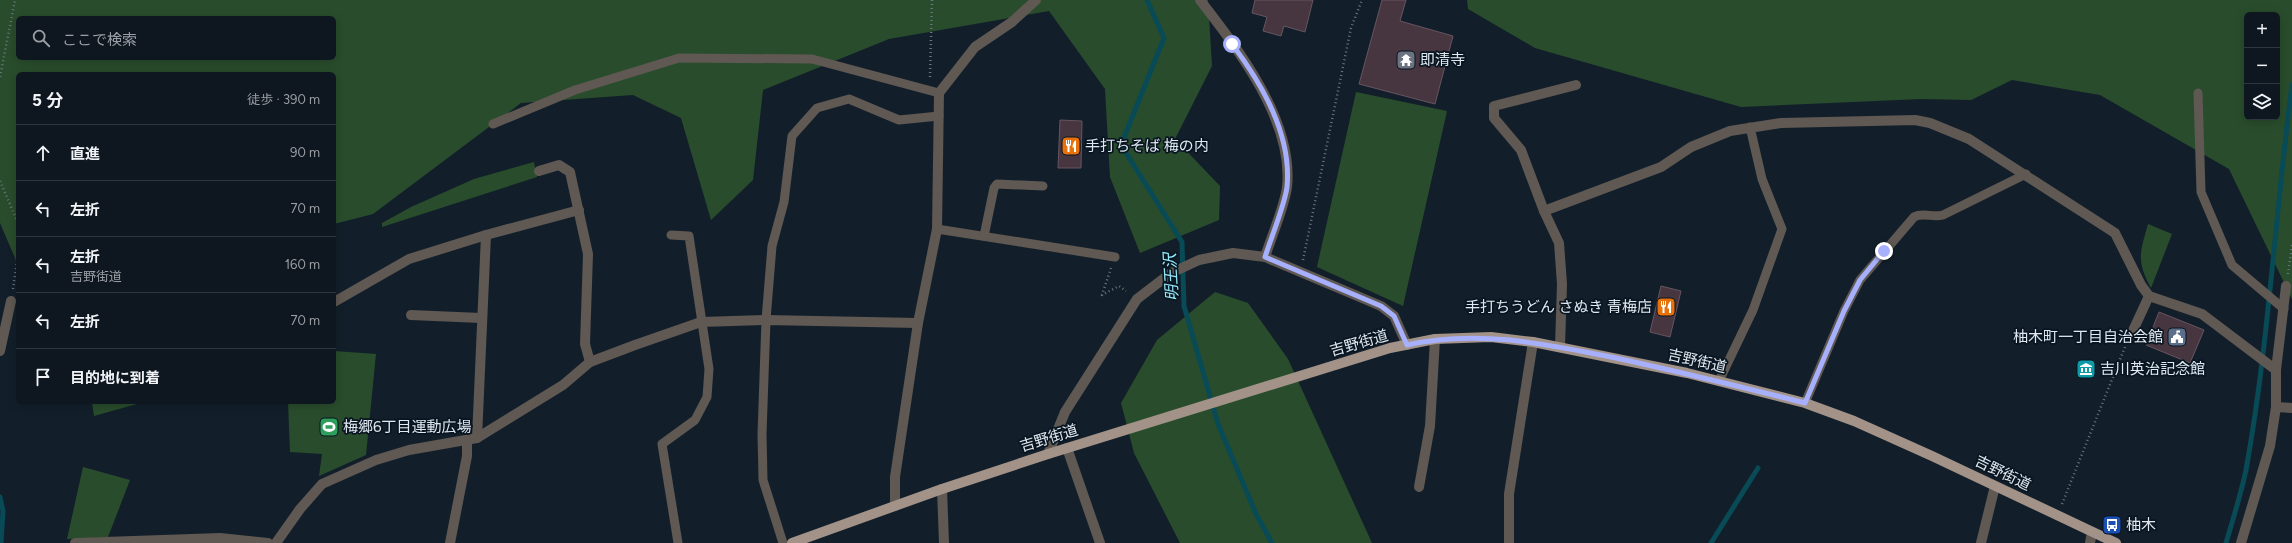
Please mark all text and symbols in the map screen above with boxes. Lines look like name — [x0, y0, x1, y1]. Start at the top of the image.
map controls — [2244, 12, 2280, 120]
button: + — [2244, 12, 2280, 48]
search box — [16, 16, 336, 60]
icon: search — [30, 27, 52, 49]
text: ここで検索 — [62, 31, 137, 49]
route start — [1223, 35, 1241, 53]
button: − — [2244, 48, 2280, 84]
temple icon: 即清寺 — [1395, 49, 1417, 71]
place label: 即清寺 — [1420, 51, 1465, 69]
button: layers — [2244, 84, 2280, 120]
text: 5 分 — [32, 90, 63, 110]
text: 徒歩 · 390 m — [247, 92, 320, 107]
restaurant icon: 手打ちそば 梅の内 — [1060, 135, 1082, 157]
place label: 手打ちそば 梅の内 — [1085, 137, 1209, 155]
icon: ahead — [32, 142, 54, 164]
text: 直進 — [70, 145, 100, 163]
text: 90 m — [290, 145, 320, 160]
icon: left — [32, 198, 54, 220]
text: 左折 — [70, 201, 100, 219]
text: 70 m — [290, 201, 320, 216]
route end — [1875, 242, 1893, 260]
text: 左折 — [70, 248, 100, 266]
water label: 明王沢 — [1160, 251, 1182, 301]
icon: left — [32, 254, 54, 276]
text: 160 m — [285, 257, 320, 272]
text: 吉野街道 — [70, 269, 122, 284]
restaurant icon: 手打ちうどん さぬき 青梅店 — [1655, 296, 1677, 318]
place label: 手打ちうどん さぬき 青梅店 — [1465, 298, 1652, 316]
icon: left — [32, 310, 54, 332]
text: 左折 — [70, 313, 100, 331]
text: 70 m — [290, 313, 320, 328]
street label: 吉野街道 — [1328, 326, 1390, 360]
public building icon: 柚木町一丁目自治会館 — [2166, 326, 2188, 348]
place label: 柚木町一丁目自治会館 — [2013, 328, 2163, 346]
street label: 吉野街道 — [1666, 345, 1728, 377]
museum icon: 吉川英治記念館 — [2075, 358, 2097, 380]
place label: 吉川英治記念館 — [2100, 360, 2205, 378]
icon: arrive — [32, 366, 54, 388]
text: 目的地に到着 — [70, 369, 160, 387]
sports icon: 梅郷6丁目運動広場 — [318, 416, 340, 438]
place label: 梅郷6丁目運動広場 — [343, 418, 472, 436]
street label: 吉野街道 — [1018, 421, 1080, 455]
street label: 吉野街道 — [1972, 452, 2034, 494]
bus stop icon: 柚木 — [2101, 514, 2123, 536]
place label: 柚木 — [2126, 516, 2156, 534]

